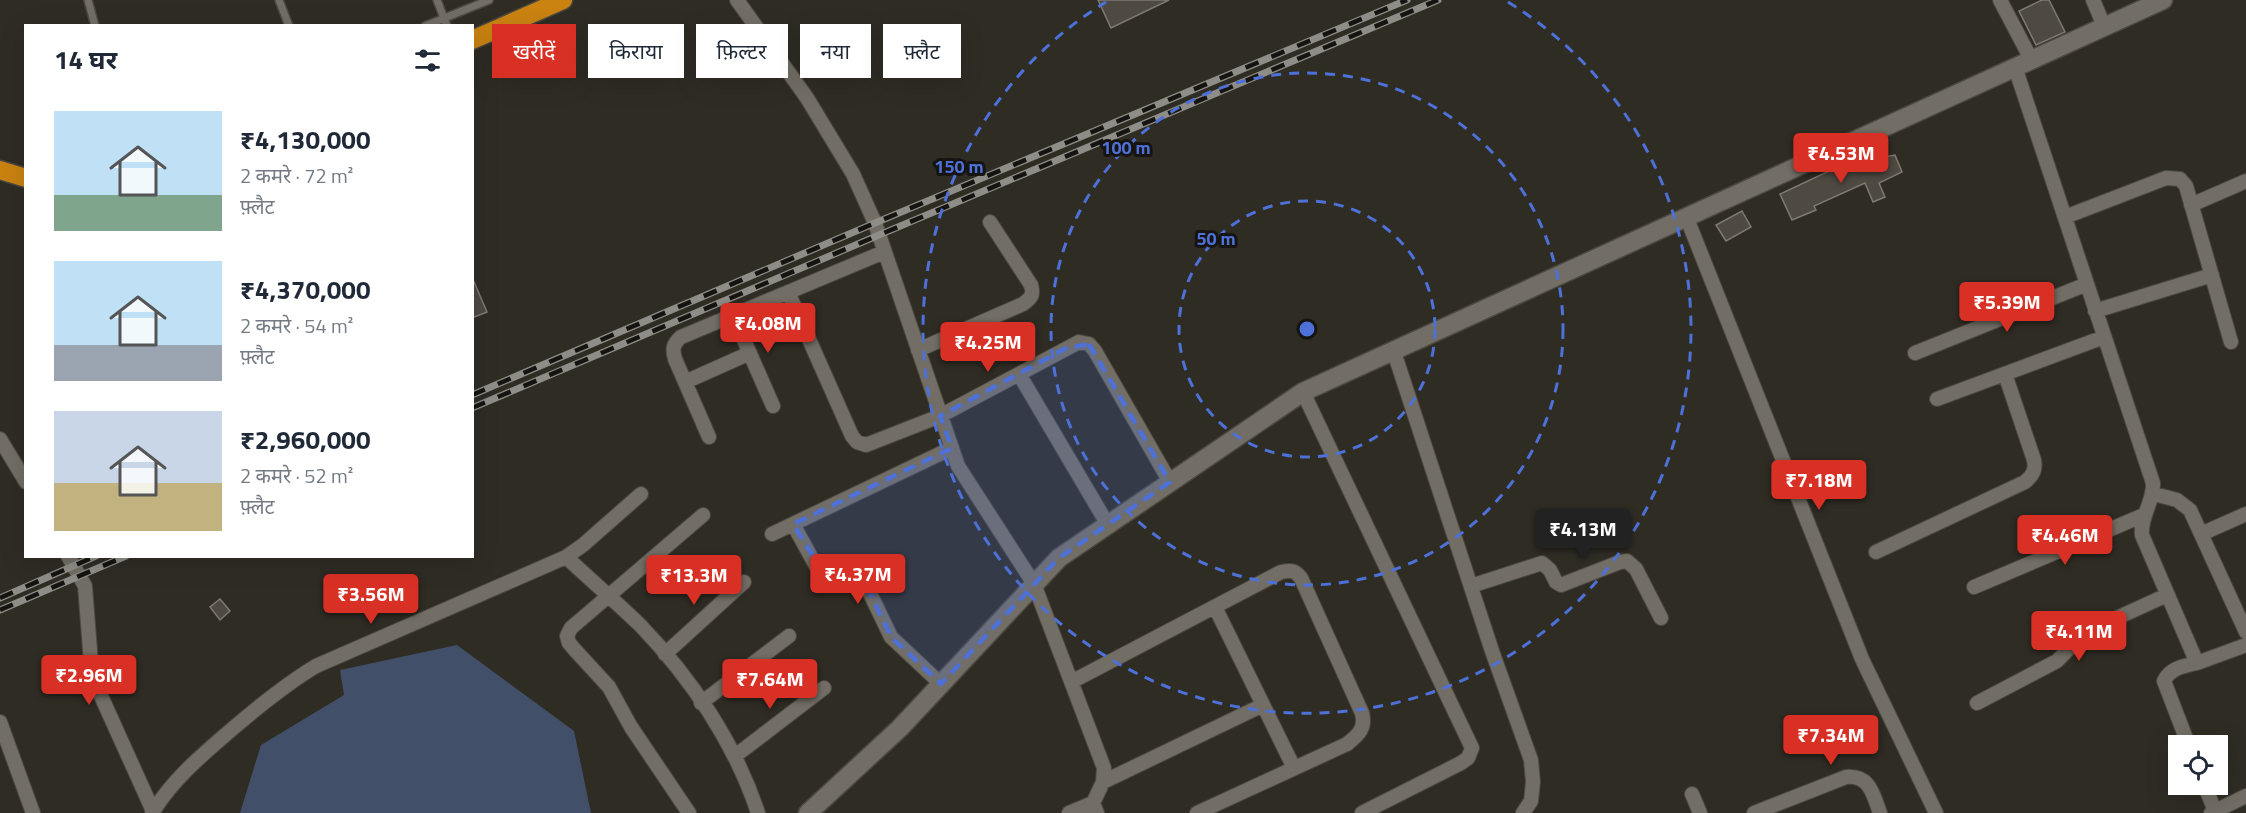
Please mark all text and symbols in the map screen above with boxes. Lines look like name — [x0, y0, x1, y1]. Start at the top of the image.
chip: खरीदें — [492, 24, 576, 78]
chip: किराया — [588, 24, 684, 78]
chip: फ़िल्टर — [696, 24, 788, 78]
chip: नया — [800, 24, 871, 78]
chip: फ़्लैट — [883, 24, 961, 78]
text: 14 घर — [54, 40, 117, 79]
icon: filters — [411, 44, 444, 77]
text: ₹4,130,000 — [240, 120, 370, 159]
pin: ₹4.53M — [1792, 133, 1890, 184]
text: 100 m — [1101, 134, 1151, 161]
icon: home — [102, 135, 174, 207]
text: ₹4.53M — [1807, 137, 1875, 168]
text: 150 m — [934, 153, 984, 180]
text: 2 कमरे · 72 m² — [240, 160, 353, 191]
text: फ़्लैट — [240, 191, 275, 222]
text: 50 m — [1196, 225, 1236, 252]
text: ₹4,370,000 — [240, 270, 370, 309]
pin: ₹5.39M — [1958, 282, 2056, 333]
icon: home — [102, 285, 174, 357]
text: ₹5.39M — [1973, 286, 2041, 317]
pin: ₹4.08M — [719, 303, 817, 354]
text: ₹4.08M — [734, 307, 802, 338]
text: 2 कमरे · 54 m² — [240, 310, 353, 341]
centre of rings — [1297, 319, 1317, 339]
pin: ₹4.25M — [939, 322, 1037, 373]
text: ₹4.25M — [954, 326, 1022, 357]
text: फ़्लैट — [240, 341, 275, 372]
text: ₹2,960,000 — [240, 420, 370, 459]
icon: home — [102, 435, 174, 507]
text: 2 कमरे · 52 m² — [240, 460, 353, 491]
pin: ₹7.18M — [1770, 460, 1868, 511]
text: ₹7.18M — [1785, 464, 1853, 495]
text: फ़्लैट — [240, 491, 275, 522]
pin: ₹4.13M — [1534, 509, 1632, 560]
text: ₹4.13M — [1549, 513, 1617, 544]
pin: ₹4.46M — [2016, 515, 2114, 566]
text: ₹4.46M — [2031, 519, 2099, 550]
pin: ₹4.37M — [809, 554, 907, 605]
pin: ₹13.3M — [645, 555, 743, 606]
text: ₹4.37M — [824, 558, 892, 589]
text: ₹13.3M — [660, 559, 728, 590]
pin: ₹3.56M — [322, 574, 420, 625]
text: ₹3.56M — [337, 578, 405, 609]
pin: ₹4.11M — [2030, 611, 2128, 662]
text: ₹4.11M — [2045, 615, 2113, 646]
pin: ₹2.96M — [40, 655, 138, 706]
text: ₹2.96M — [55, 659, 123, 690]
pin: ₹7.64M — [721, 659, 819, 710]
text: ₹7.64M — [736, 663, 804, 694]
pin: ₹7.34M — [1782, 715, 1880, 766]
text: ₹7.34M — [1797, 719, 1865, 750]
map controls — [2168, 735, 2228, 795]
button: locate — [2168, 735, 2228, 795]

